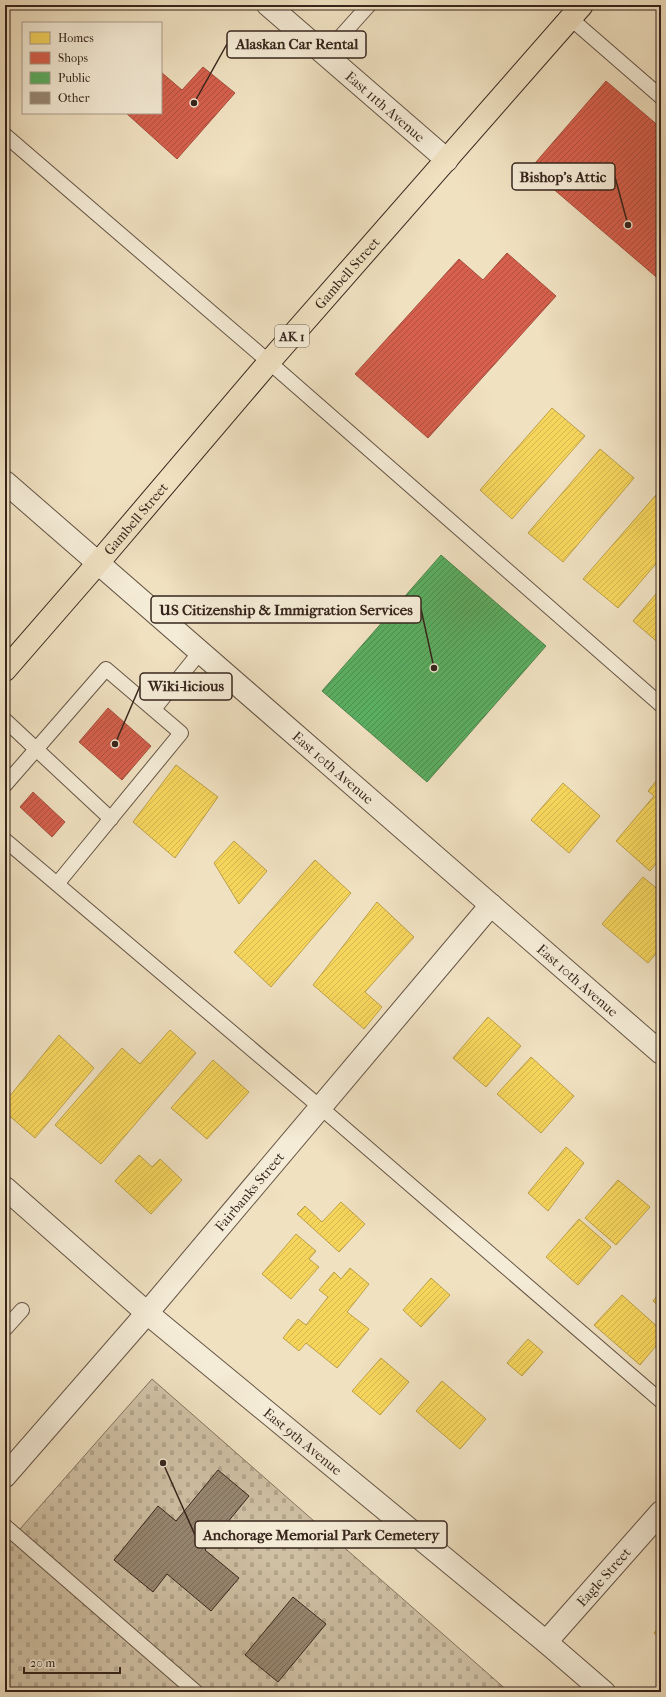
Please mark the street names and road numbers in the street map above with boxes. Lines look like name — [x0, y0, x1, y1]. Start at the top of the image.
street label: East 11th Avenue — [342, 68, 428, 146]
street label: Gambell Street — [311, 234, 383, 313]
road number: AK 1 — [275, 325, 309, 347]
street label: Gambell Street — [100, 479, 172, 559]
street label: East 10th Avenue — [289, 728, 377, 808]
street label: East 10th Avenue — [533, 941, 621, 1021]
street label: Fairbanks Street — [212, 1149, 288, 1235]
street label: East 9th Avenue — [260, 1404, 345, 1479]
street label: Eagle Street — [573, 1544, 635, 1610]

